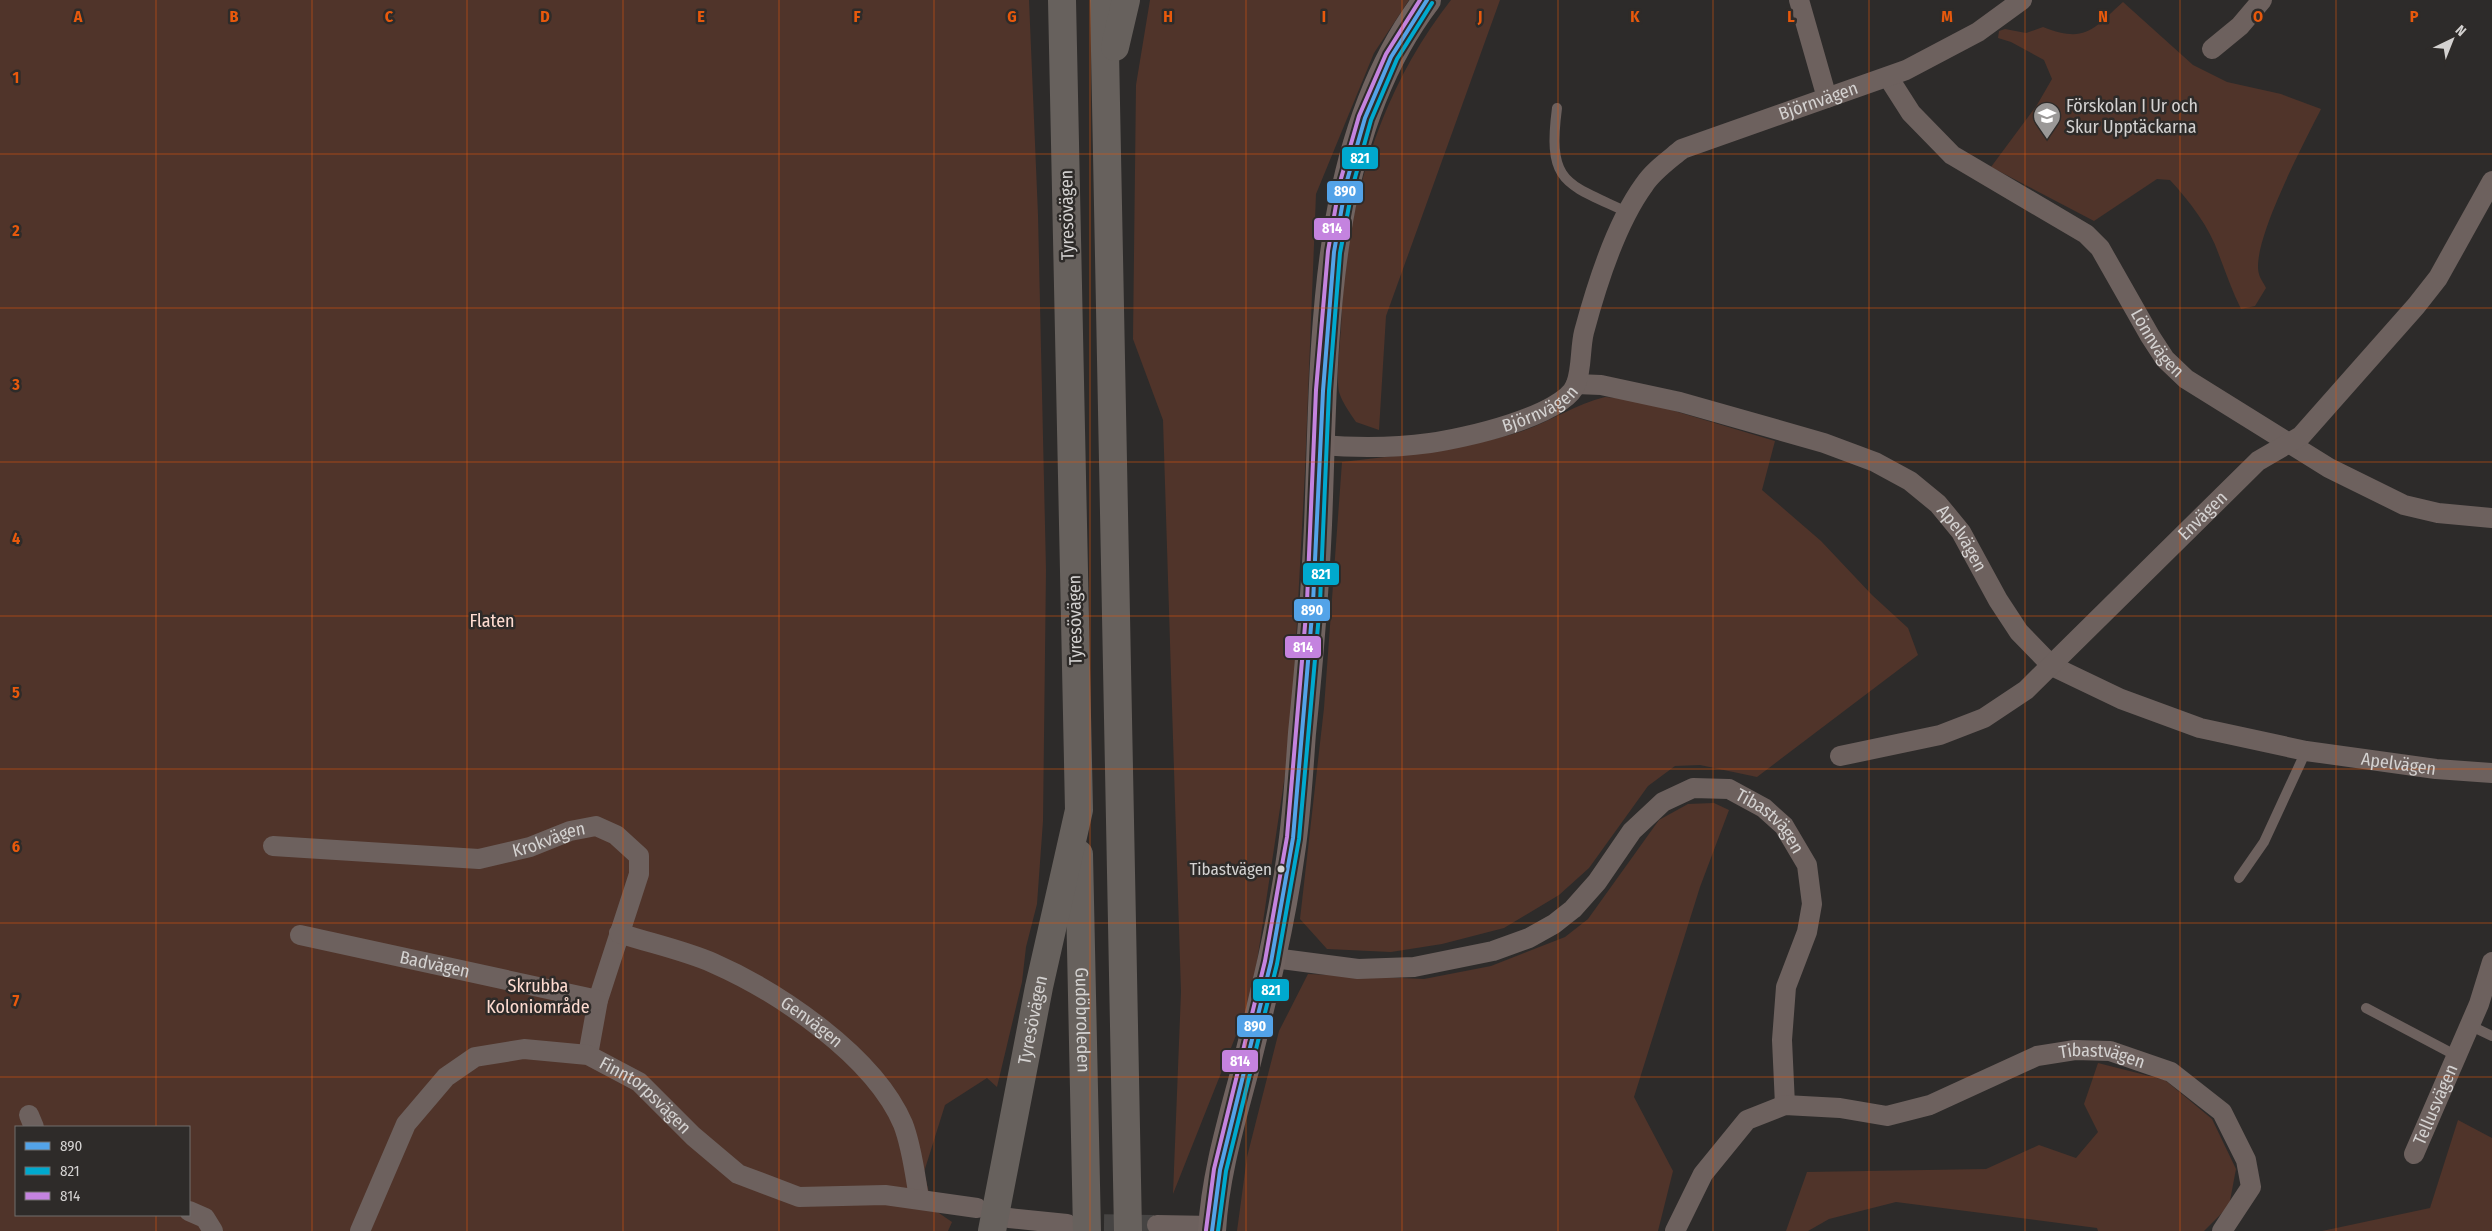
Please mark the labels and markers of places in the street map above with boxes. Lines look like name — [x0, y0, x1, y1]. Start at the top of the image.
place label: Förskolan I Ur och Skur Upptäckarna — [2066, 95, 2198, 138]
school or university icon: Förskolan I Ur och Skur Upptäckarna — [2032, 101, 2062, 140]
place label: Tibastvägen — [1189, 859, 1272, 880]
marker: Tibastvägen — [1276, 864, 1286, 874]

